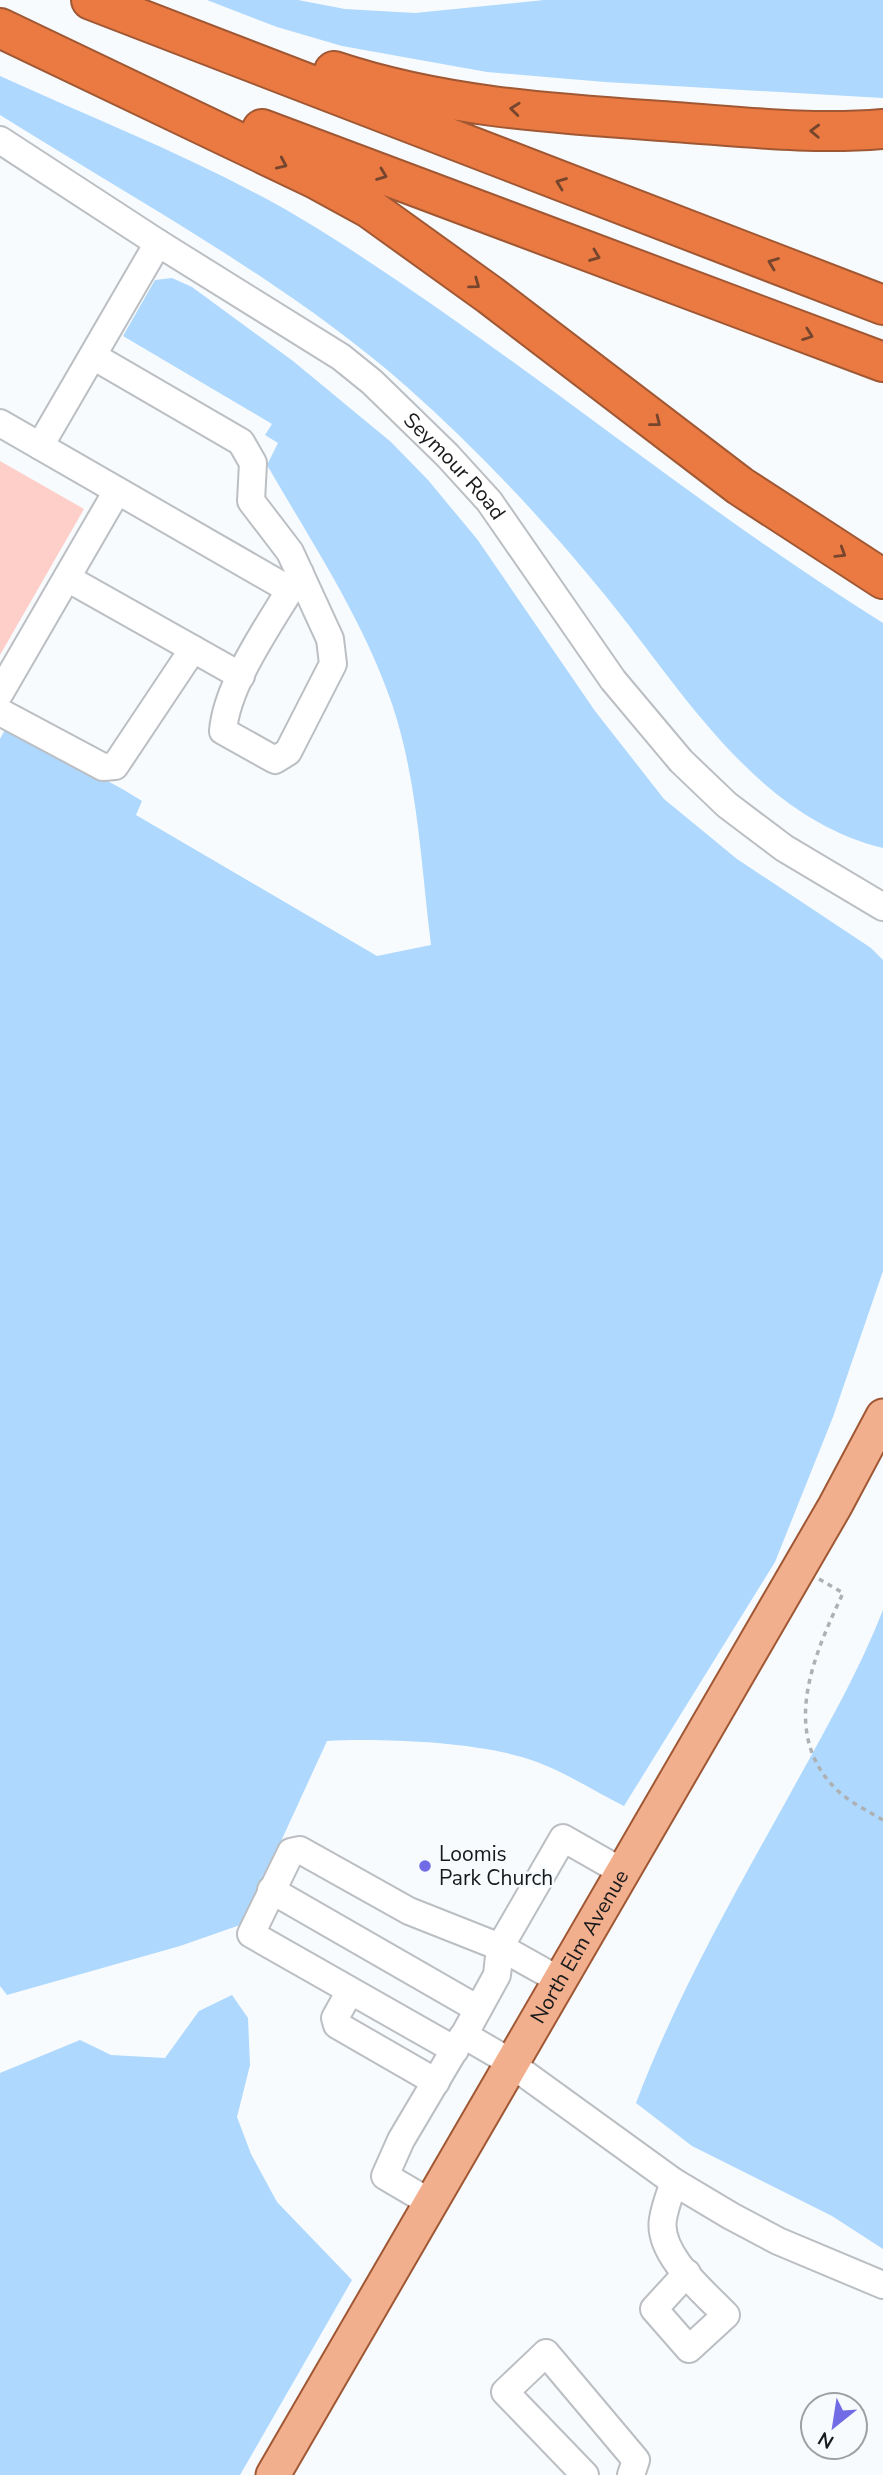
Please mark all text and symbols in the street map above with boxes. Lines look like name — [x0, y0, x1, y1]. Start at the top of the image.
one-way arrow — [509, 101, 521, 116]
one-way arrow — [809, 123, 820, 139]
one-way arrow — [275, 156, 287, 170]
one-way arrow — [376, 166, 388, 180]
one-way arrow — [555, 177, 567, 191]
one-way arrow — [588, 247, 600, 261]
one-way arrow — [768, 258, 780, 272]
one-way arrow — [467, 276, 480, 288]
one-way arrow — [801, 327, 813, 341]
street label: Seymour Road — [397, 406, 512, 525]
one-way arrow — [648, 413, 660, 426]
one-way arrow — [834, 545, 847, 558]
place label: Loomis Park Church — [439, 1840, 553, 1892]
marker: Loomis Park Church — [417, 1858, 433, 1874]
street label: North Elm Avenue — [524, 1864, 635, 2028]
north arrow — [799, 2391, 869, 2461]
text: N — [813, 2425, 839, 2455]

